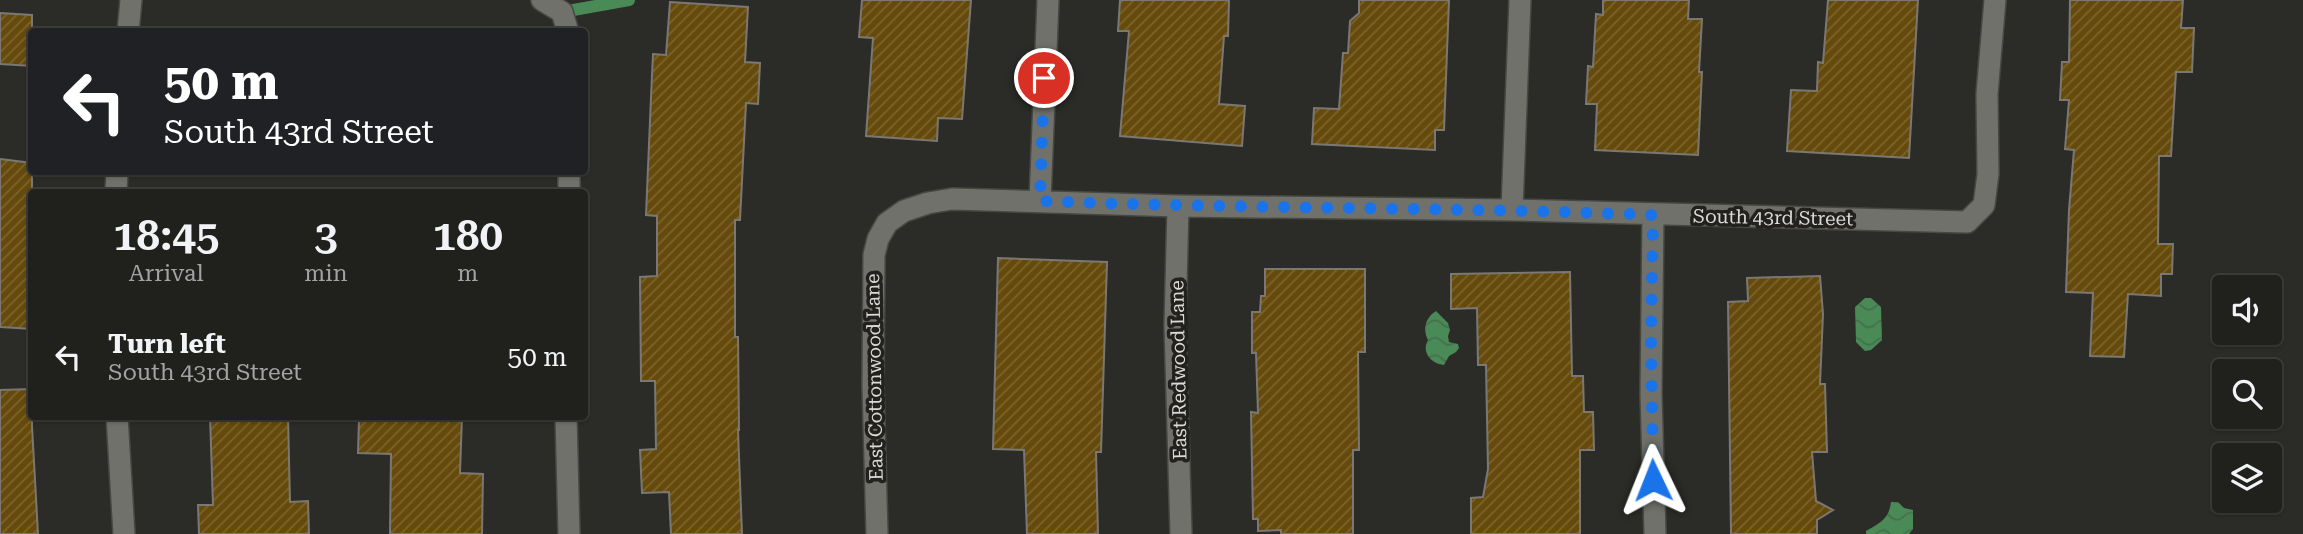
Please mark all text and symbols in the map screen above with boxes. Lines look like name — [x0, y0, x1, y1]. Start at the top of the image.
pin — [1014, 48, 1074, 108]
text: 50 m — [164, 54, 279, 111]
icon: left — [49, 56, 140, 147]
icon: arrive — [1025, 59, 1063, 97]
text: South 43rd Street — [164, 113, 434, 151]
street label: South 43rd Street — [1693, 205, 1853, 230]
text: 18:45 — [113, 211, 219, 260]
text: 3 — [314, 211, 338, 260]
text: 180 — [432, 211, 503, 260]
text: Arrival — [129, 260, 204, 287]
text: min — [304, 260, 348, 287]
text: m — [457, 260, 478, 287]
street label: East Cottonwood Lane — [861, 273, 888, 481]
map controls — [2212, 275, 2282, 513]
button: sound — [2212, 275, 2282, 345]
street label: East Redwood Lane — [1165, 280, 1192, 460]
text: Turn left — [108, 329, 226, 359]
icon: left — [49, 338, 87, 376]
text: 50 m — [508, 342, 567, 372]
text: South 43rd Street — [108, 359, 302, 386]
button: search — [2212, 359, 2282, 429]
position arrow — [1616, 443, 1690, 517]
button: layers — [2212, 443, 2282, 513]

